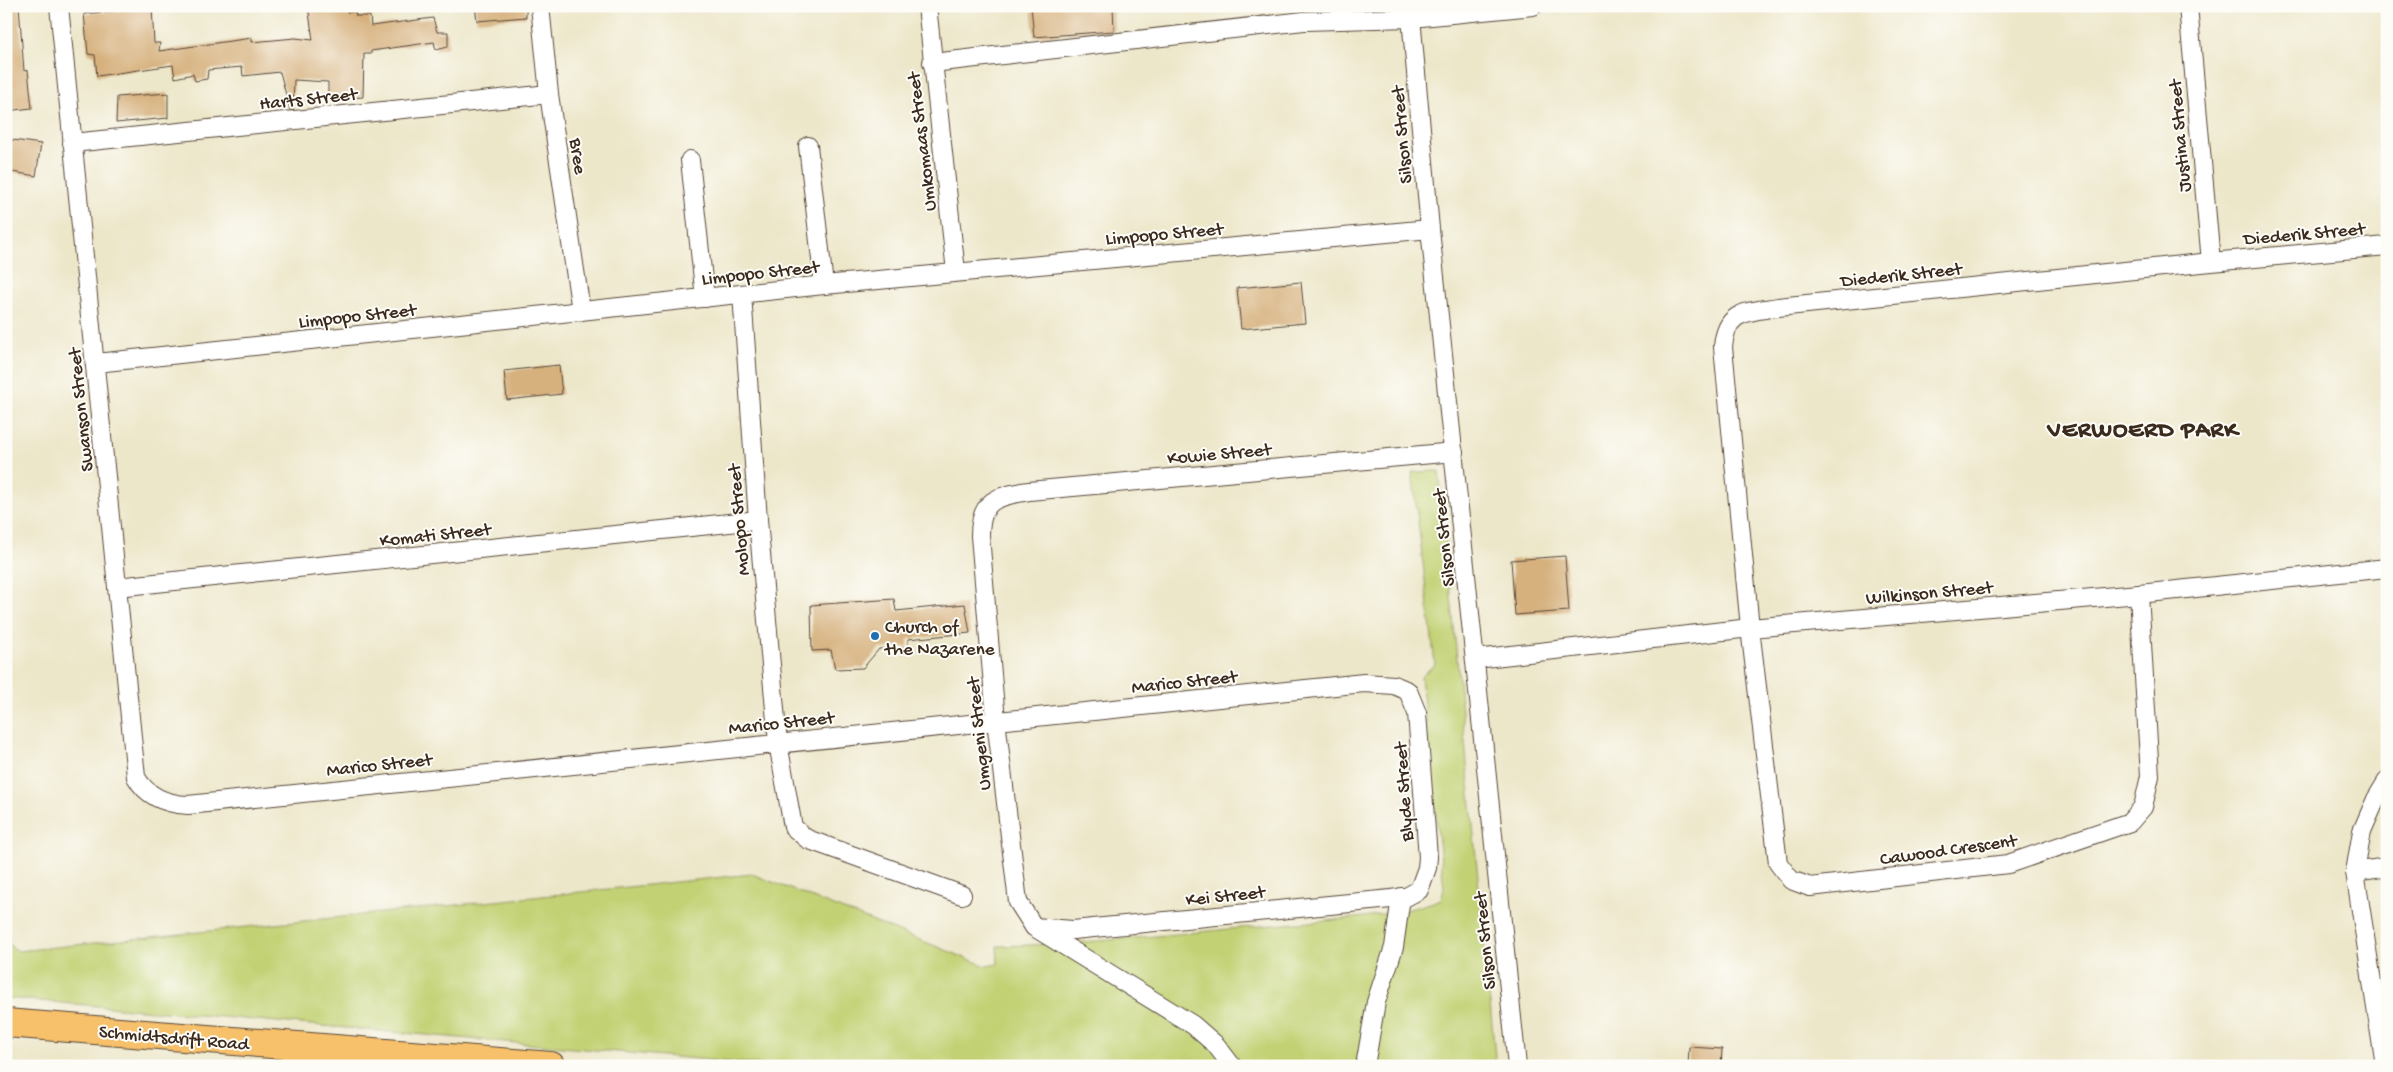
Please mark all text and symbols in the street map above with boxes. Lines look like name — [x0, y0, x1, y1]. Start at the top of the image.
street label: Umkomaas Street — [903, 69, 943, 212]
street label: Justina Street — [2165, 76, 2198, 193]
street label: Silson Street — [1388, 83, 1419, 185]
street label: Harts Street — [258, 84, 361, 117]
street label: Bree — [562, 136, 590, 176]
street label: Limpopo Street — [1104, 219, 1226, 252]
street label: Diederik Street — [2241, 219, 2368, 252]
street label: Limpopo Street — [700, 257, 823, 292]
street label: Diederik Street — [1838, 258, 1965, 294]
street label: Limpopo Street — [297, 300, 420, 335]
street label: Swanson Street — [64, 344, 100, 473]
district label: VERWOERD PARK — [2047, 417, 2240, 446]
street label: Kowie Street — [1166, 439, 1274, 471]
street label: Molopo Street — [724, 461, 757, 576]
street label: Silson Street — [1429, 485, 1462, 588]
street label: Komati Street — [379, 519, 494, 554]
street label: Wilkinson Street — [1865, 577, 1996, 611]
place label: Church of the Nazarene — [883, 617, 995, 662]
marker: Church of the Nazarene — [869, 630, 881, 642]
street label: Marico Street — [1130, 666, 1241, 700]
street label: Umgeni Street — [963, 674, 998, 791]
street label: Marico Street — [727, 707, 838, 741]
street label: Blyde Street — [1390, 739, 1420, 843]
street label: Marico Street — [325, 749, 436, 783]
street label: Cawood Crescent — [1879, 830, 2021, 872]
street label: Kei Street — [1185, 882, 1268, 913]
street label: Silson Street — [1470, 888, 1503, 991]
street label: Schmidtsdrift Road — [98, 1021, 252, 1058]

